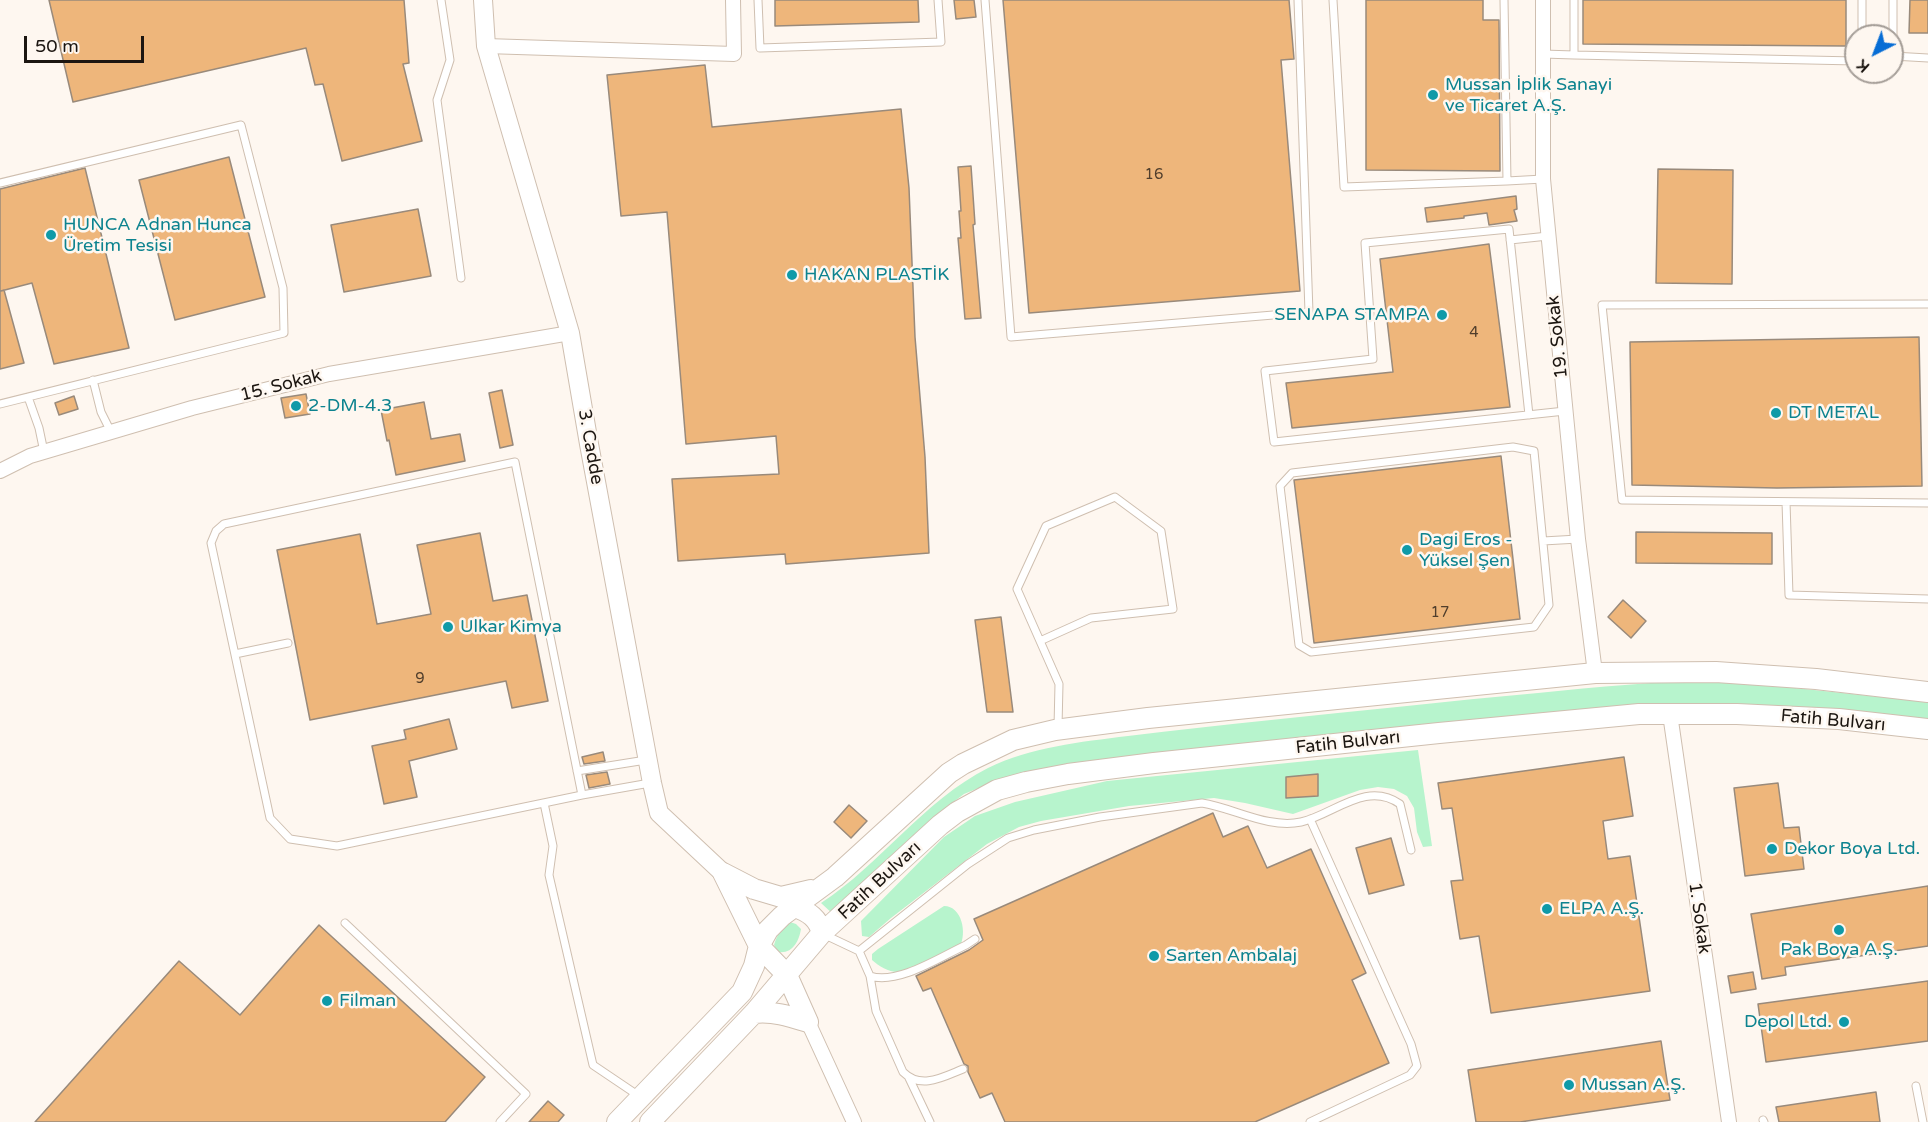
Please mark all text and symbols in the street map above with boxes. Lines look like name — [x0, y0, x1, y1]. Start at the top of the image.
scale bar — [27, 24, 147, 62]
north arrow — [1844, 24, 1904, 84]
text: 50 m — [35, 35, 79, 57]
text: K — [1853, 55, 1874, 77]
place label: Mussan İplik Sanayi ve Ticaret A.Ş. — [1445, 74, 1612, 116]
marker: Mussan İplik Sanayi ve Ticaret A.Ş. — [1426, 88, 1440, 102]
house number: 16 — [1145, 166, 1163, 184]
place label: HUNCA Adnan Hunca Üretim Tesisi — [63, 214, 252, 256]
marker: HUNCA Adnan Hunca Üretim Tesisi — [44, 228, 58, 242]
place label: HAKAN PLASTİK — [804, 264, 949, 286]
marker: HAKAN PLASTİK — [785, 268, 799, 282]
street label: 19. Sokak — [1543, 294, 1573, 380]
place label: SENAPA STAMPA — [1274, 304, 1430, 326]
marker: SENAPA STAMPA — [1435, 308, 1449, 322]
house number: 4 — [1469, 324, 1479, 342]
street label: 15. Sokak — [238, 365, 324, 407]
place label: 2-DM-4.3 — [308, 395, 392, 417]
marker: 2-DM-4.3 — [289, 399, 303, 413]
place label: DT METAL — [1788, 402, 1879, 424]
marker: DT METAL — [1769, 406, 1783, 420]
street label: 3. Cadde — [573, 408, 607, 486]
place label: Dagi Eros - Yüksel Şen — [1419, 529, 1513, 572]
marker: Dagi Eros - Yüksel Şen — [1400, 543, 1414, 557]
house number: 17 — [1431, 604, 1449, 622]
place label: Ulkar Kimya — [460, 616, 562, 638]
marker: Ulkar Kimya — [441, 620, 455, 634]
house number: 9 — [415, 670, 425, 688]
street label: Fatih Bulvarı — [1780, 706, 1886, 736]
street label: Fatih Bulvarı — [1295, 727, 1401, 759]
street label: Fatih Bulvarı — [834, 837, 926, 925]
place label: Dekor Boya Ltd. — [1784, 838, 1920, 860]
marker: Dekor Boya Ltd. — [1765, 842, 1779, 856]
street label: 1. Sokak — [1683, 881, 1715, 955]
place label: ELPA A.Ş. — [1559, 898, 1644, 920]
marker: ELPA A.Ş. — [1540, 902, 1554, 916]
marker: Pak Boya A.Ş. — [1832, 923, 1846, 937]
place label: Pak Boya A.Ş. — [1780, 939, 1898, 961]
place label: Sarten Ambalaj — [1166, 945, 1297, 967]
marker: Sarten Ambalaj — [1147, 949, 1161, 963]
place label: Filman — [339, 990, 396, 1012]
marker: Filman — [320, 994, 334, 1008]
place label: Depol Ltd. — [1744, 1011, 1832, 1033]
marker: Depol Ltd. — [1837, 1015, 1851, 1029]
place label: Mussan A.Ş. — [1581, 1074, 1686, 1096]
marker: Mussan A.Ş. — [1562, 1078, 1576, 1092]

